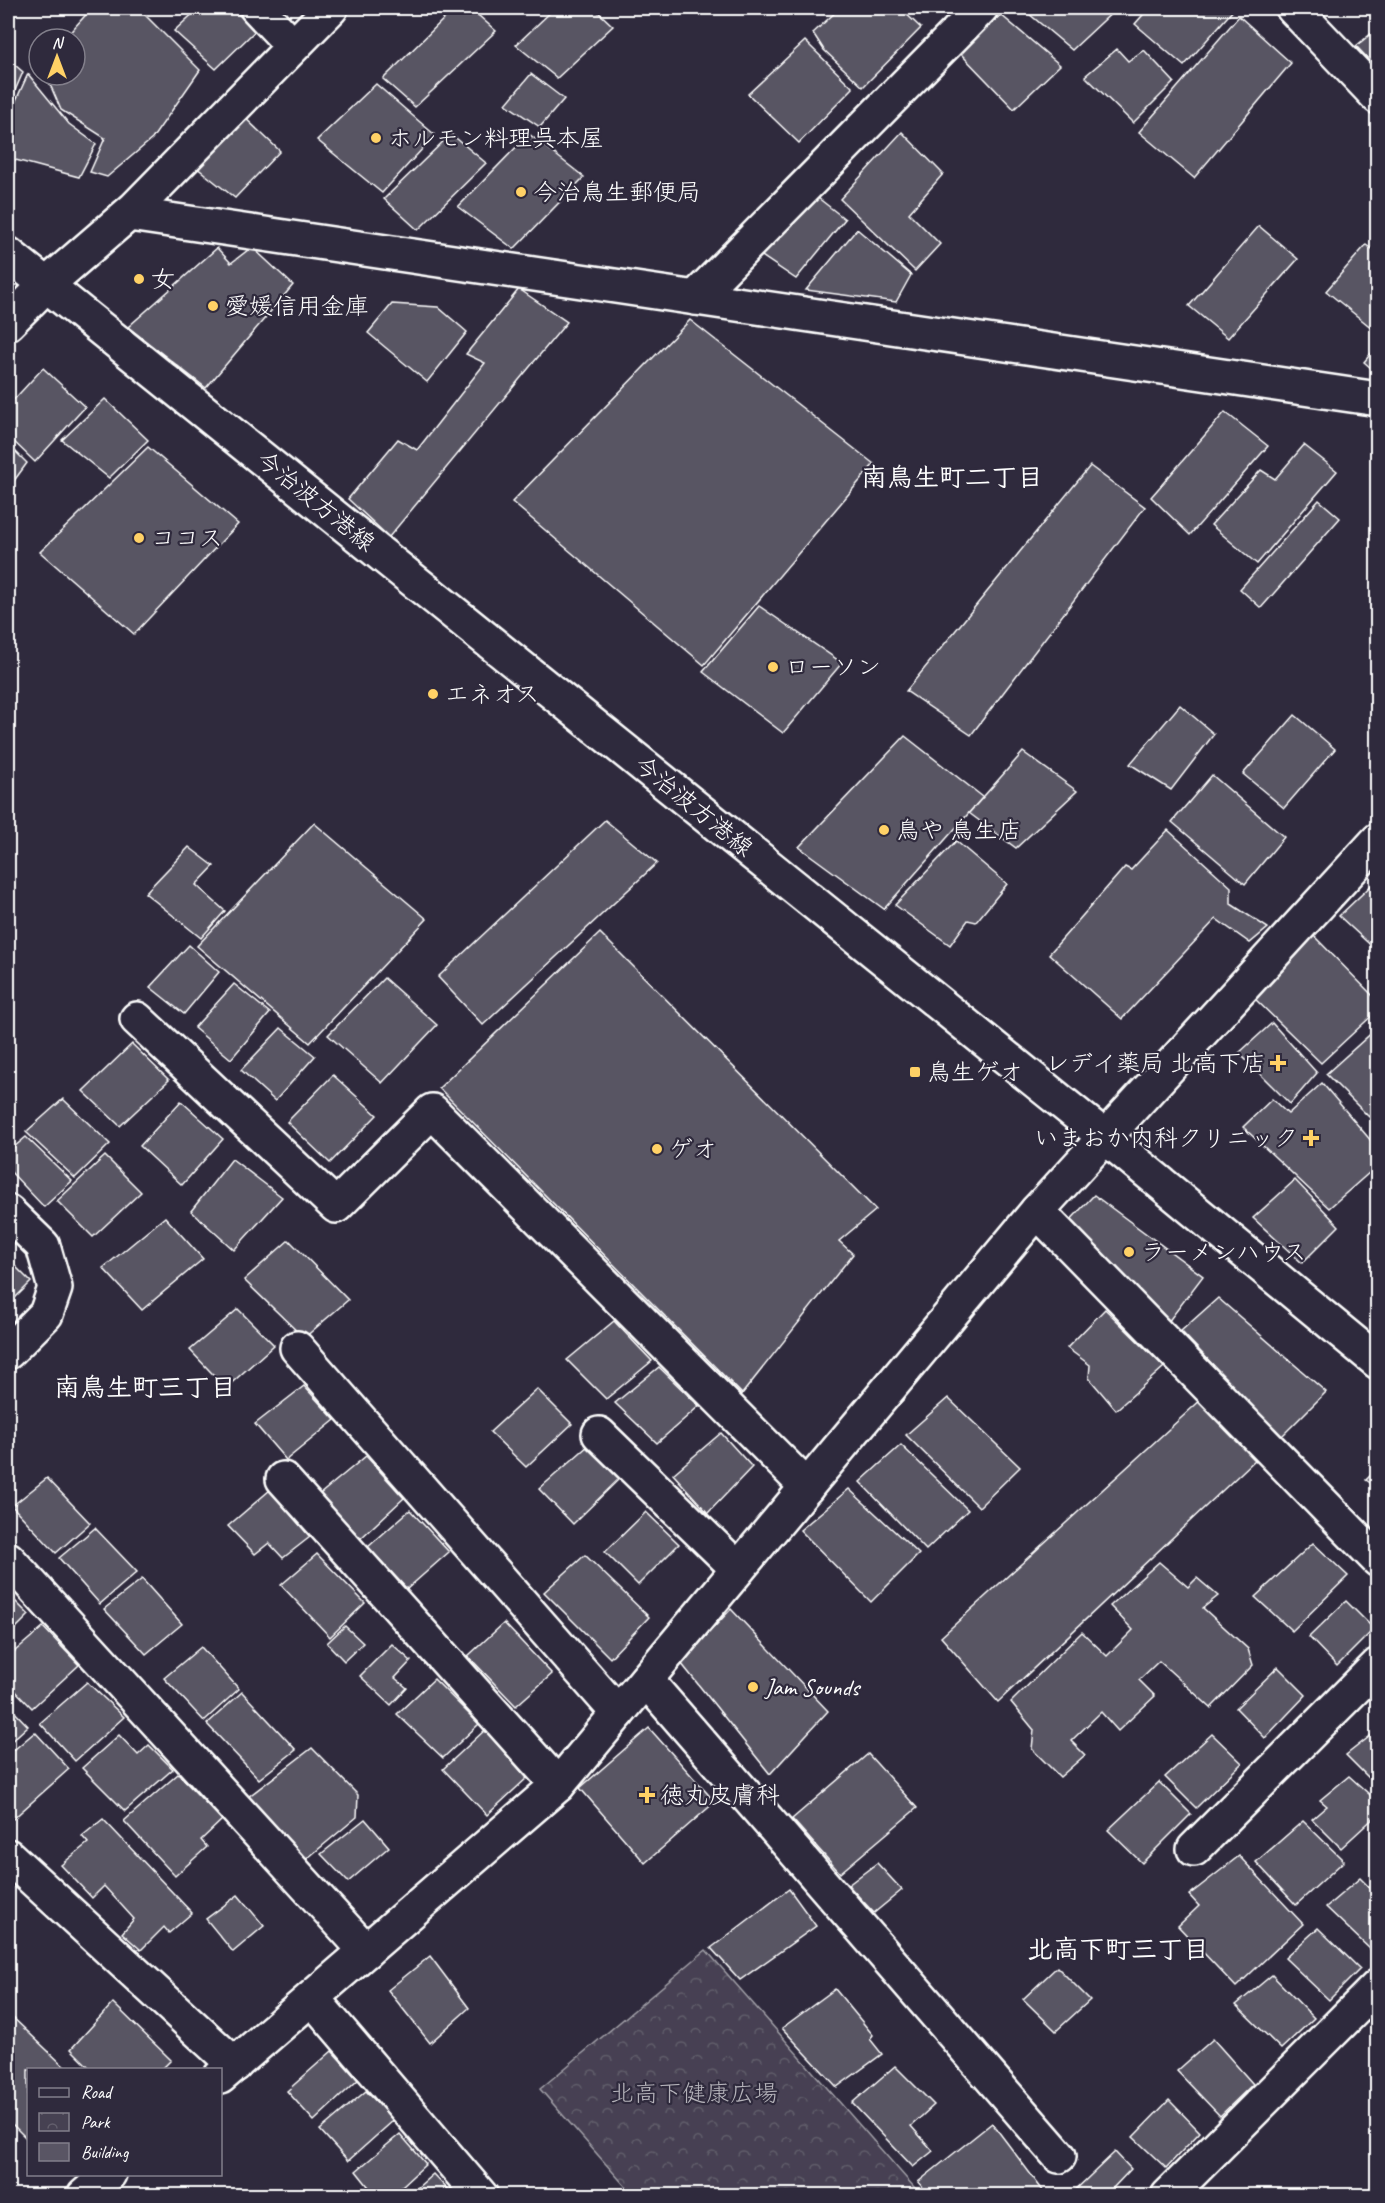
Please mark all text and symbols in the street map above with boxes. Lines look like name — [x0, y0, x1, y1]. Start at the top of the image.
north arrow — [27, 27, 87, 87]
text: N — [52, 33, 65, 53]
place label: ホルモン料理呉本屋 — [388, 123, 604, 153]
marker: ホルモン料理呉本屋 — [369, 131, 383, 145]
place label: 今治鳥生郵便局 — [533, 177, 701, 207]
marker: 今治鳥生郵便局 — [514, 185, 528, 199]
place label: 女 — [151, 264, 175, 294]
marker: 女 — [132, 272, 146, 286]
place label: 愛媛信用金庫 — [225, 291, 369, 321]
marker: 愛媛信用金庫 — [206, 299, 220, 313]
street label: 今治波方港線 — [251, 444, 381, 558]
district label: 南鳥生町二丁目 — [861, 461, 1043, 494]
place label: ココス — [151, 523, 223, 553]
marker: ココス — [132, 531, 146, 545]
place label: ローソン — [785, 652, 881, 682]
marker: ローソン — [766, 660, 780, 674]
place label: エネオス — [445, 679, 540, 709]
marker: エネオス — [426, 687, 440, 701]
street label: 今治波方港線 — [629, 749, 759, 863]
place label: 鳥や 鳥生店 — [896, 815, 1022, 845]
marker: 鳥や 鳥生店 — [877, 823, 891, 837]
place label: レデイ薬局 北高下店 — [1045, 1048, 1266, 1078]
marker: レデイ薬局 北高下店 — [1271, 1056, 1285, 1070]
place label: 鳥生ゲオ — [927, 1057, 1023, 1087]
marker: 鳥生ゲオ — [908, 1065, 922, 1079]
place label: いまおか内科クリニック — [1034, 1123, 1298, 1153]
marker: いまおか内科クリニック — [1302, 1129, 1320, 1147]
place label: ゲオ — [669, 1134, 717, 1164]
marker: ゲオ — [650, 1142, 664, 1156]
place label: ラーメンハウス — [1141, 1237, 1307, 1267]
marker: ラーメンハウス — [1122, 1245, 1136, 1259]
district label: 南鳥生町三丁目 — [54, 1371, 236, 1404]
place label: Jam Sounds — [764, 1672, 862, 1702]
marker: Jam Sounds — [746, 1680, 760, 1694]
place label: 徳丸皮膚科 — [660, 1780, 780, 1810]
marker: 徳丸皮膚科 — [638, 1786, 656, 1804]
district label: 北高下町三丁目 — [1027, 1933, 1209, 1966]
legend — [27, 2068, 222, 2176]
park label: 北高下健康広場 — [610, 2078, 778, 2108]
text: Road — [81, 2081, 114, 2103]
text: Park — [81, 2111, 111, 2133]
text: Building — [81, 2141, 130, 2163]

